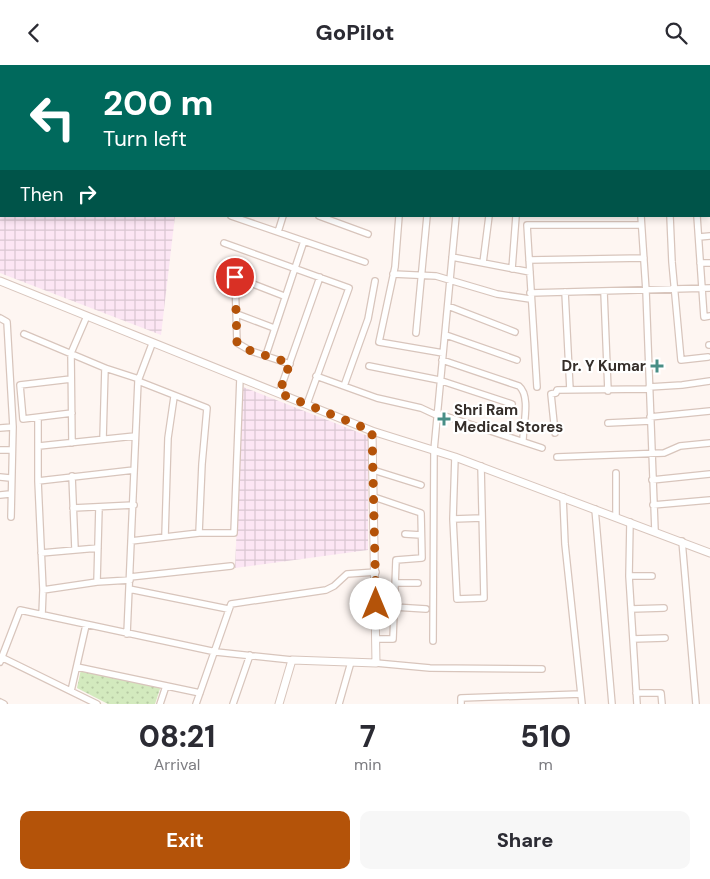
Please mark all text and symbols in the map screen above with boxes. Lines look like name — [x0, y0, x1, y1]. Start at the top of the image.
text: GoPilot — [316, 18, 394, 47]
icon: back — [20, 19, 48, 47]
icon: search — [662, 19, 690, 47]
text: 200 m — [103, 80, 214, 126]
icon: left — [20, 85, 85, 150]
text: Turn left — [103, 124, 187, 153]
icon: right — [73, 180, 101, 208]
text: Then — [20, 182, 63, 207]
pin — [214, 256, 256, 298]
icon: arrive — [221, 263, 249, 291]
place label: Dr. Y Kumar — [562, 356, 646, 376]
marker: Dr. Y Kumar — [650, 359, 664, 373]
place label: Shri Ram Medical Stores — [454, 400, 563, 437]
marker: Shri Ram Medical Stores — [438, 413, 450, 425]
position arrow — [349, 577, 401, 629]
text: 08:21 — [139, 717, 215, 756]
text: 7 — [360, 717, 376, 756]
text: 510 — [520, 717, 571, 756]
text: Arrival — [154, 754, 200, 775]
text: min — [354, 754, 381, 775]
text: m — [539, 754, 553, 775]
button: Exit — [20, 811, 350, 869]
button: Share — [360, 811, 690, 869]

